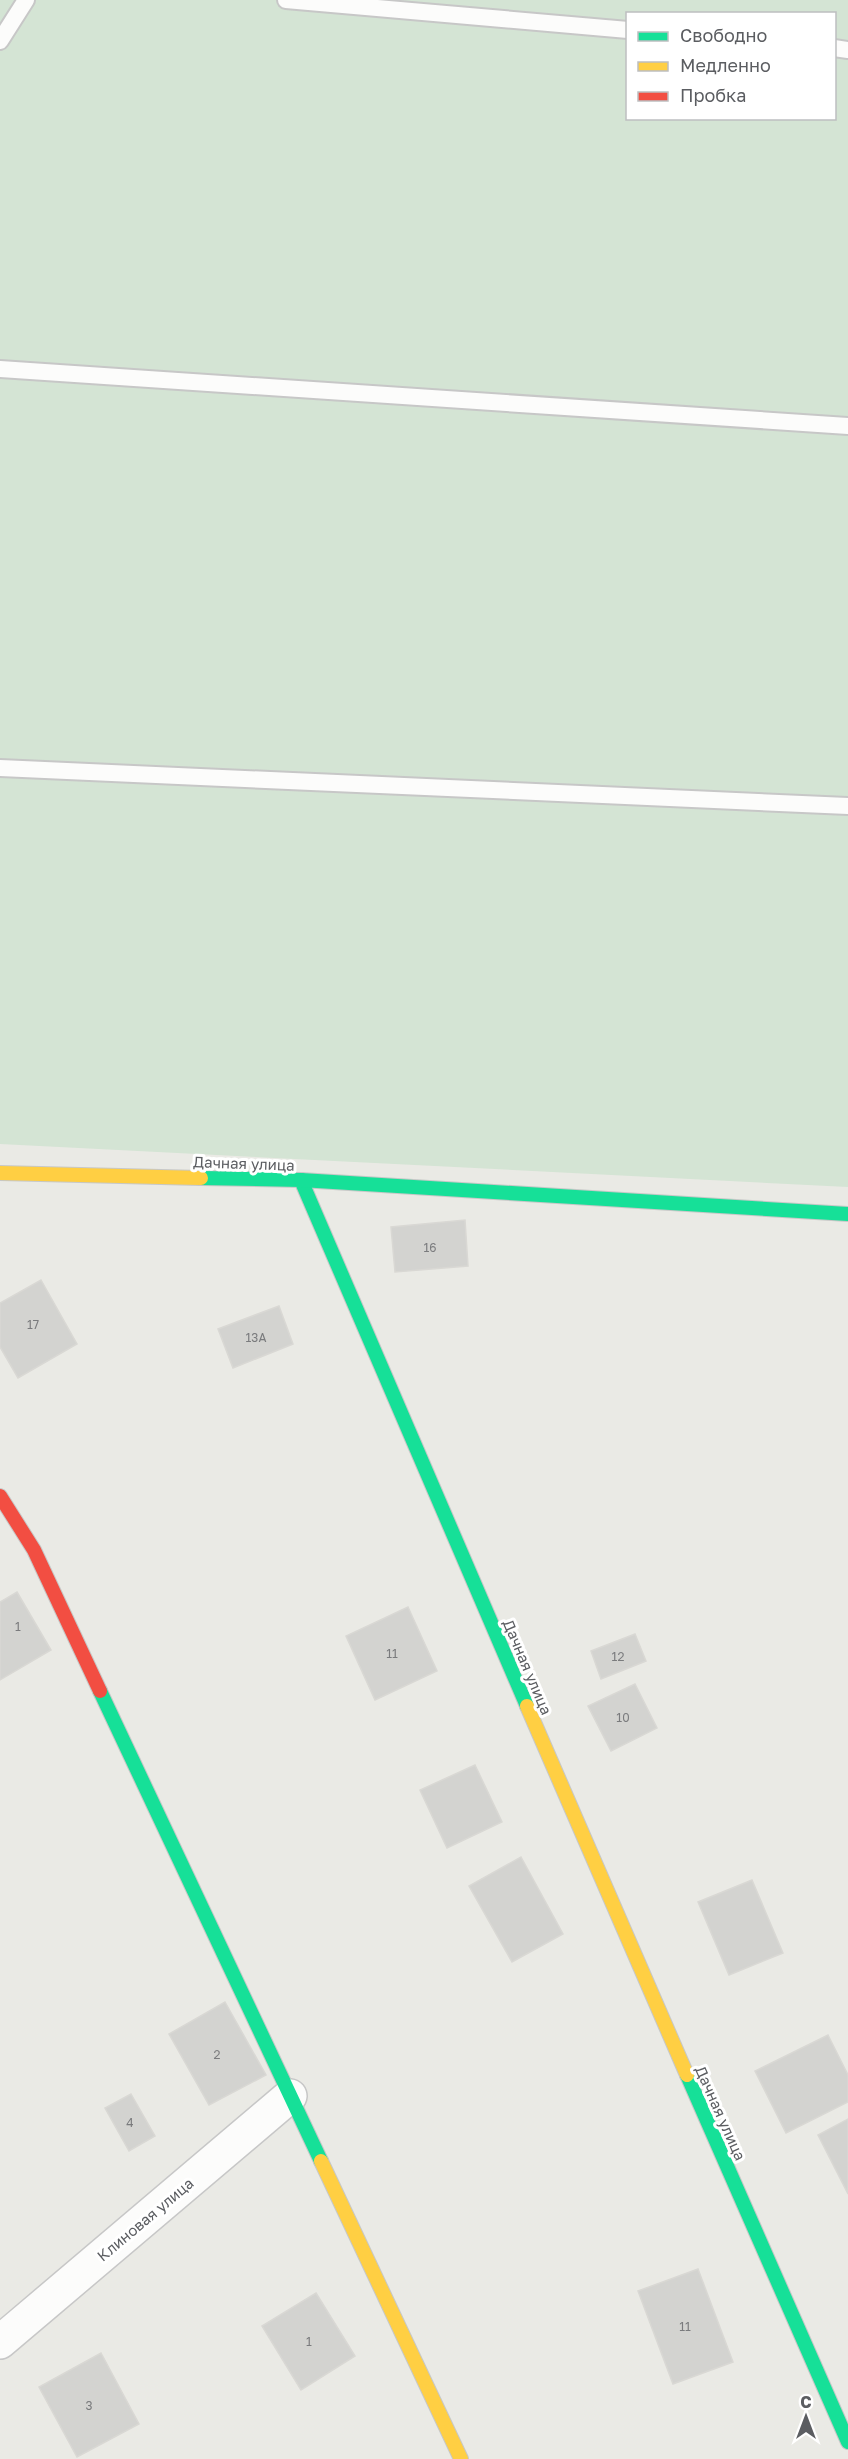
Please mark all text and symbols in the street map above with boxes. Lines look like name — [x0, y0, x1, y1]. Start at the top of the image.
legend — [626, 12, 836, 120]
text: Свободно — [680, 24, 767, 46]
text: Медленно — [680, 54, 771, 76]
text: Пробка — [680, 84, 746, 106]
street label: Дачная улица — [193, 1152, 295, 1174]
house number: 16 — [423, 1240, 437, 1255]
house number: 17 — [27, 1317, 39, 1332]
house number: 13А — [246, 1330, 266, 1345]
street label: Дачная улица — [500, 1617, 556, 1717]
house number: 1 — [15, 1619, 21, 1634]
house number: 11 — [386, 1646, 398, 1661]
house number: 12 — [612, 1649, 624, 1664]
house number: 10 — [616, 1710, 630, 1725]
house number: 2 — [214, 2047, 221, 2062]
street label: Дачная улица — [692, 2063, 750, 2163]
house number: 4 — [126, 2115, 134, 2130]
street label: Клиновая улица — [93, 2174, 197, 2264]
house number: 11 — [679, 2319, 691, 2334]
house number: 1 — [306, 2334, 312, 2349]
north arrow — [776, 2387, 836, 2447]
text: С — [800, 2392, 812, 2412]
house number: 3 — [85, 2398, 93, 2413]

